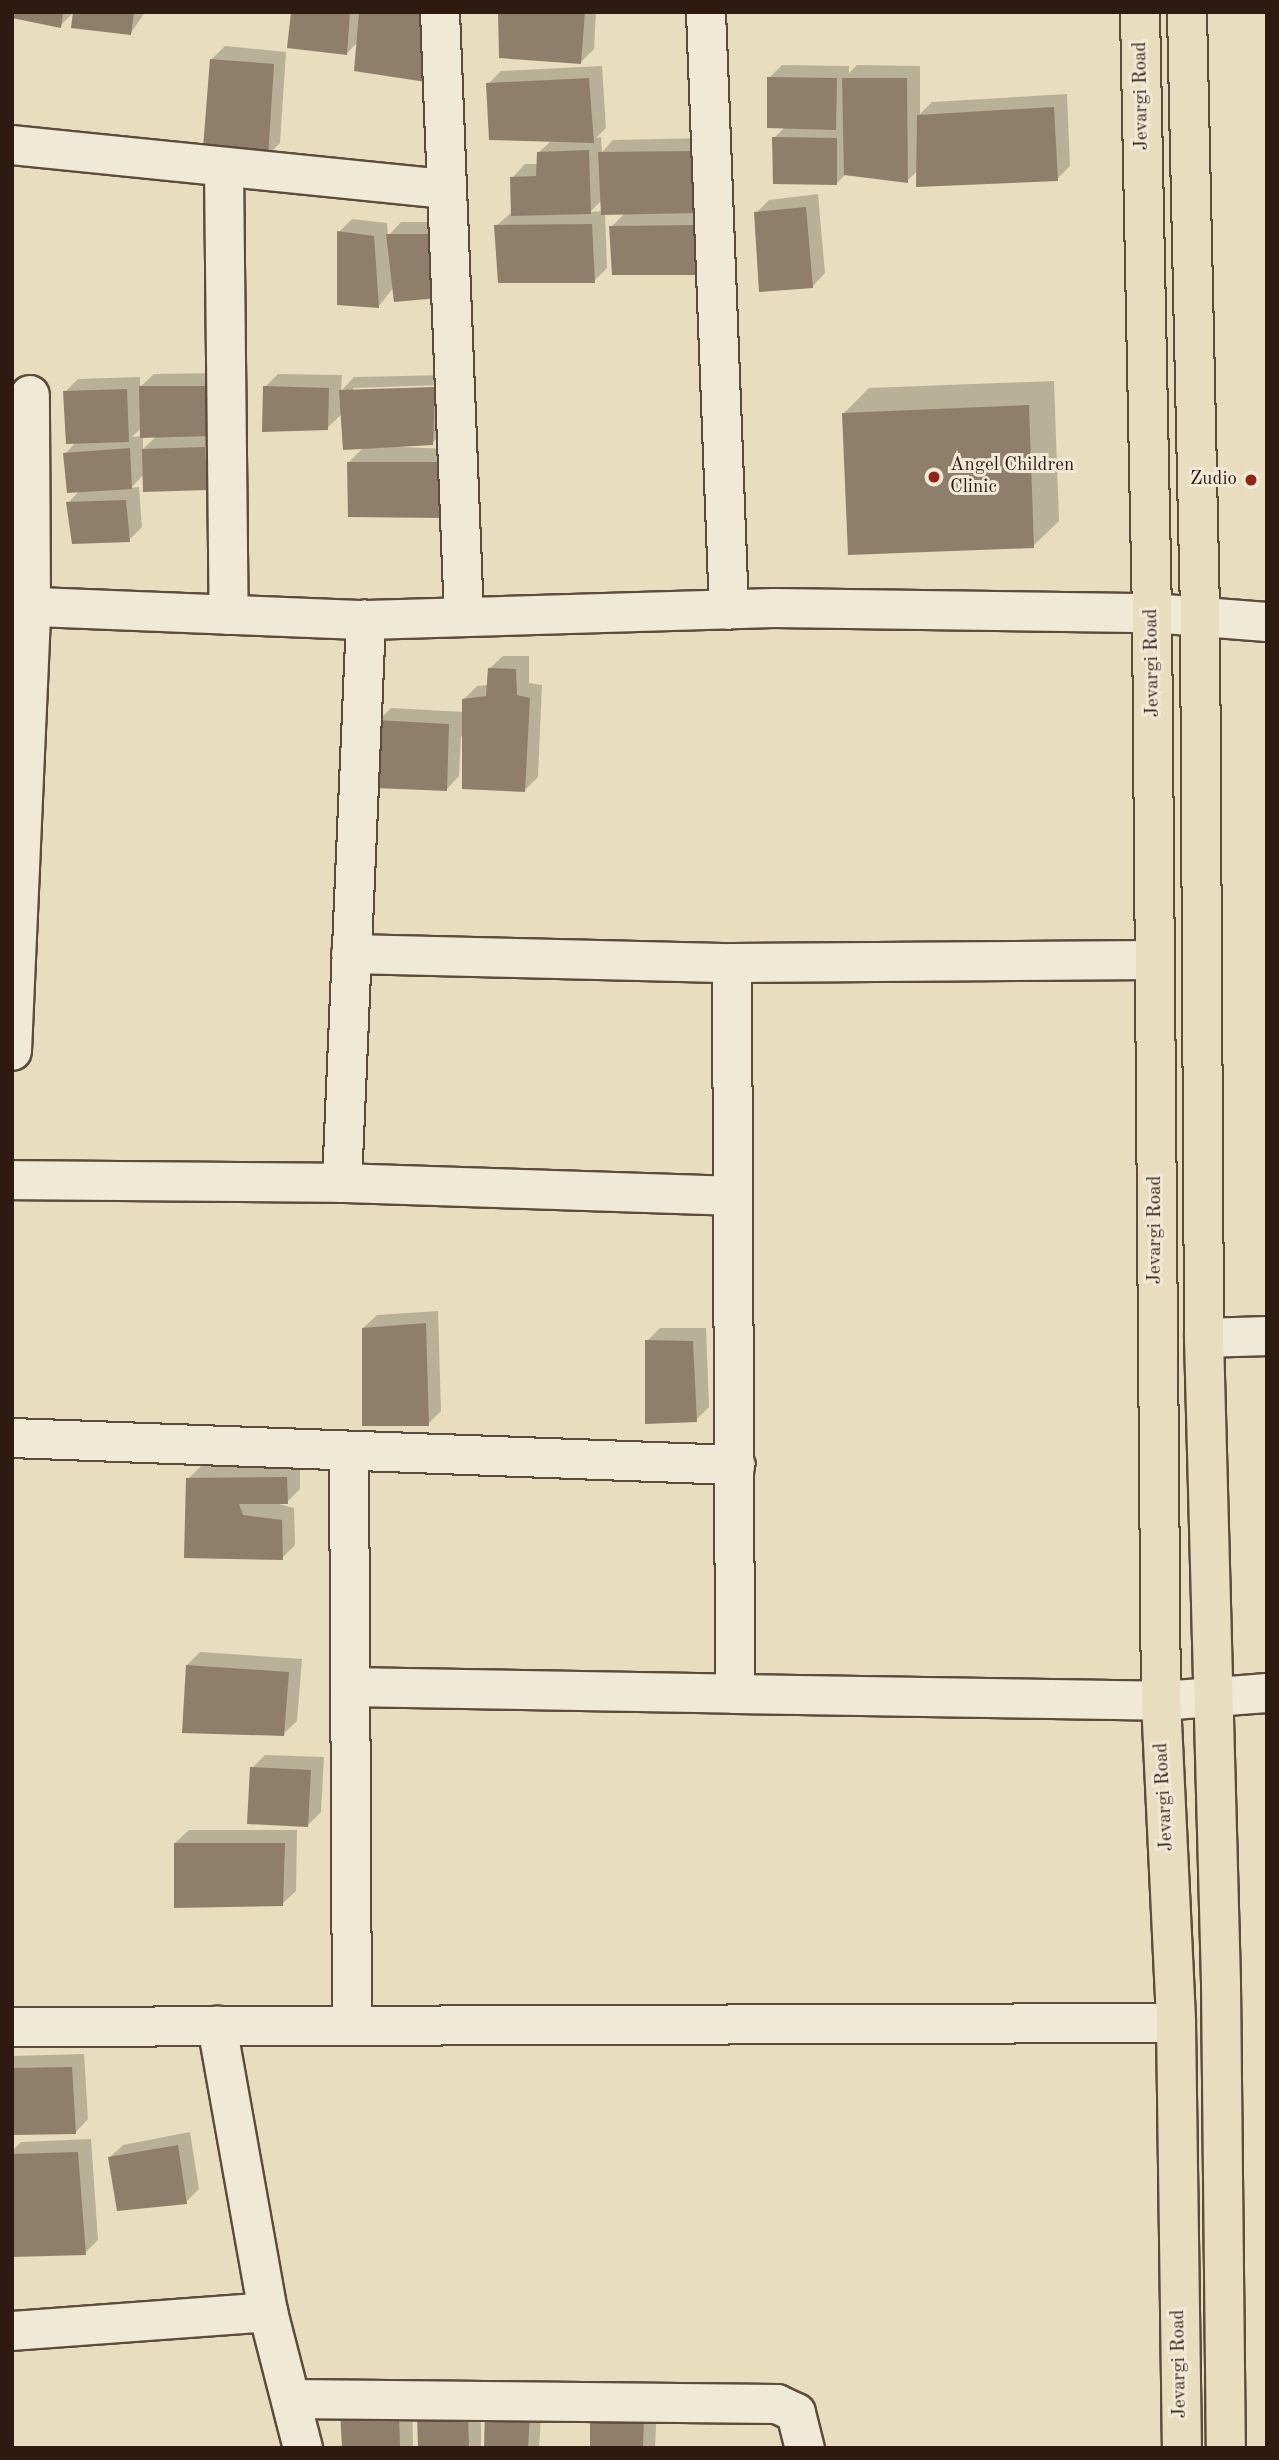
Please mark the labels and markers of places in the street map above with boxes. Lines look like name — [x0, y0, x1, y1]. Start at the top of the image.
place label: Angel Children Clinic — [950, 455, 1074, 499]
marker: Angel Children Clinic — [924, 467, 944, 487]
place label: Zudio — [1190, 469, 1237, 491]
marker: Zudio — [1243, 472, 1259, 488]

